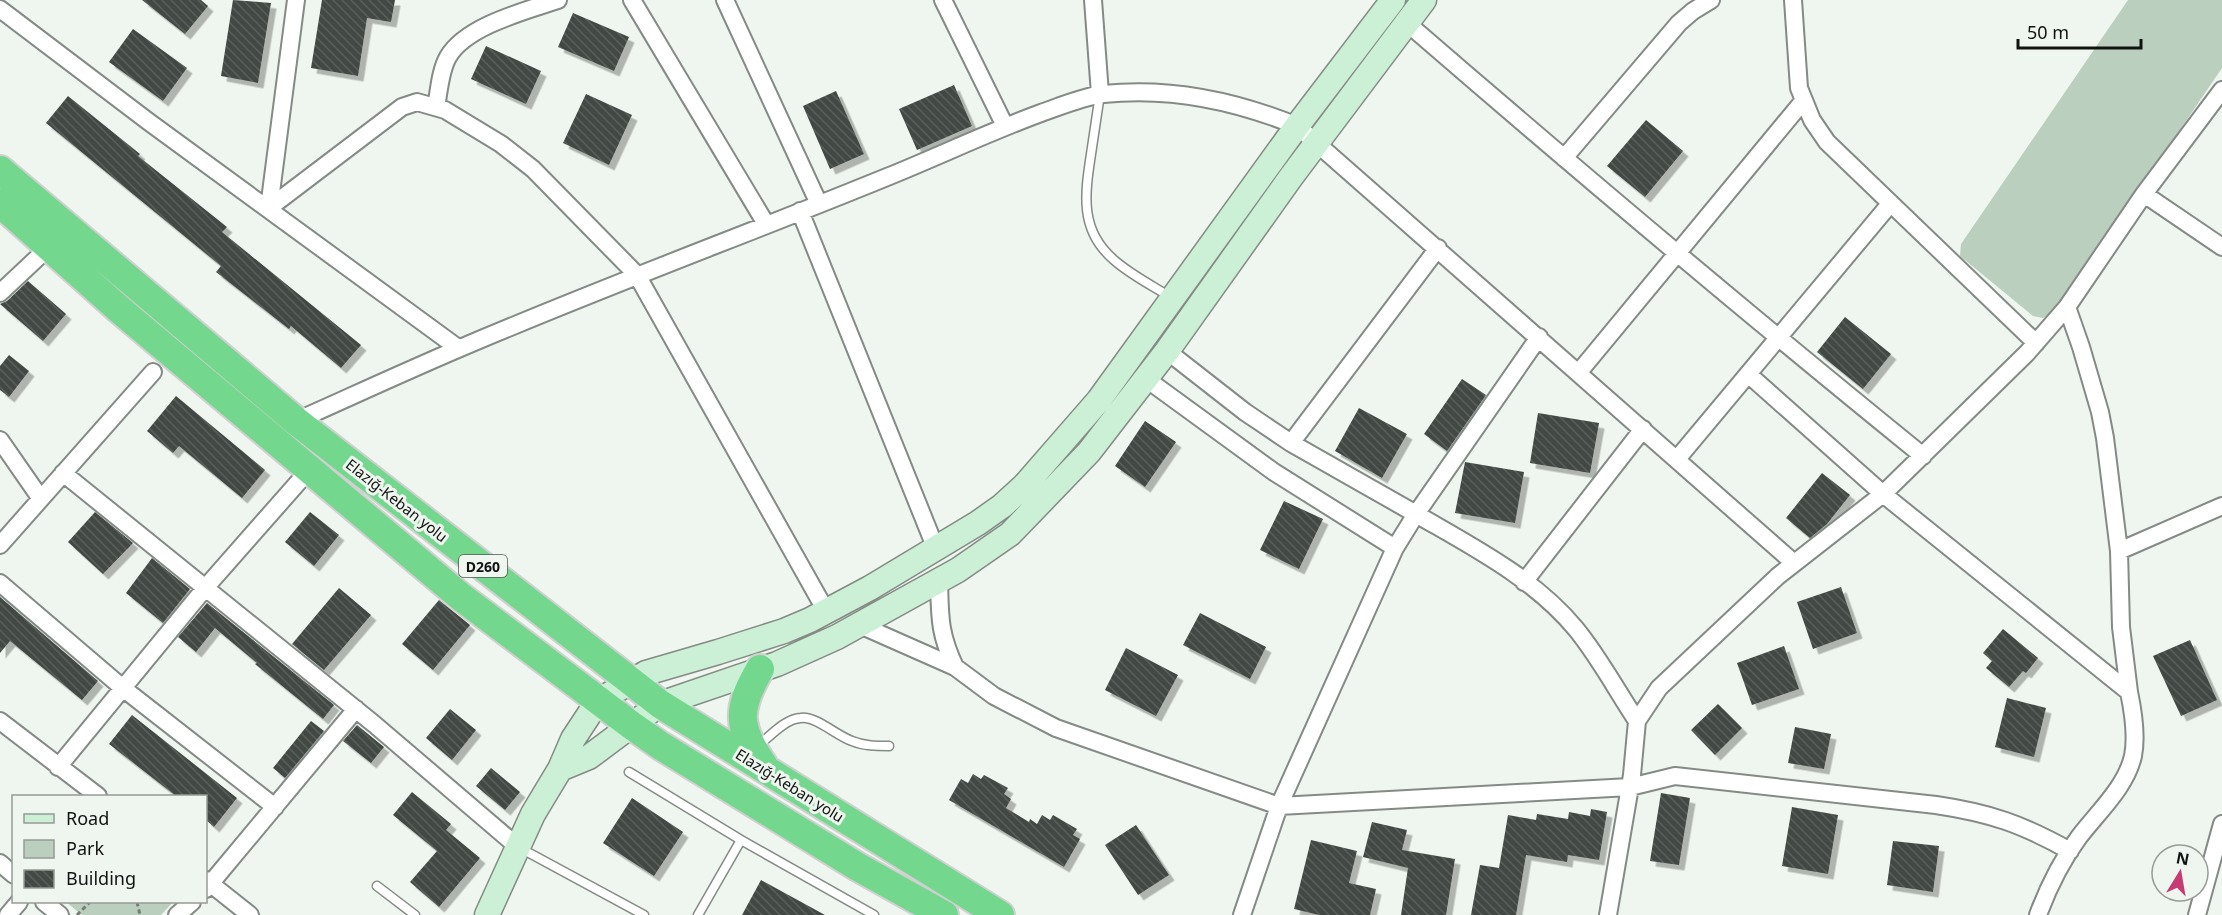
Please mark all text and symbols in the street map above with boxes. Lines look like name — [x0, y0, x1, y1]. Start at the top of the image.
scale bar — [2018, 12, 2141, 50]
text: 50 m — [2027, 20, 2069, 44]
street label: Elazığ-Keban yolu — [342, 454, 452, 546]
road number: D260 — [459, 555, 507, 577]
street label: Elazığ-Keban yolu — [732, 744, 848, 826]
legend — [12, 795, 207, 903]
text: Road — [66, 806, 109, 830]
text: Park — [66, 836, 104, 860]
north arrow — [2150, 843, 2210, 903]
text: N — [2174, 846, 2191, 870]
text: Building — [66, 866, 136, 890]

